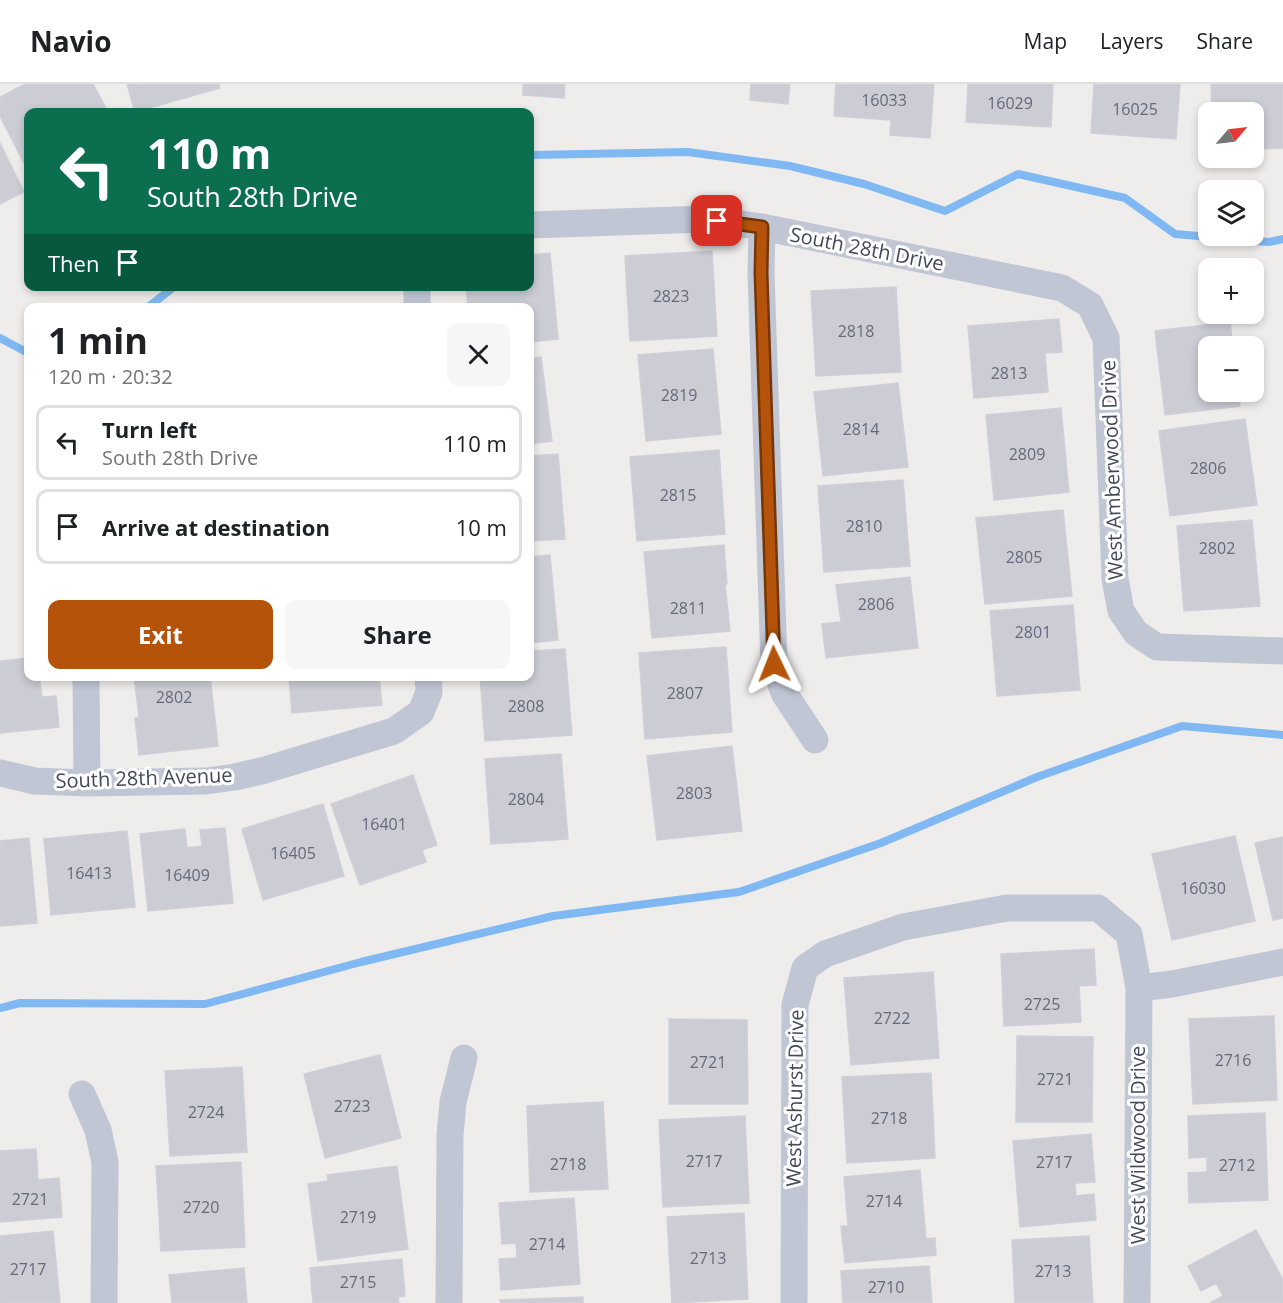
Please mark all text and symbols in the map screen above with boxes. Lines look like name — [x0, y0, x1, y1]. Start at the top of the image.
text: Navio — [30, 22, 111, 60]
text: Map — [1024, 27, 1067, 55]
text: Layers — [1100, 27, 1164, 55]
text: Share — [1197, 27, 1253, 55]
house number: 16033 — [861, 89, 907, 111]
house number: 16029 — [987, 92, 1033, 114]
house number: 16025 — [1112, 98, 1158, 120]
north arrow — [1198, 102, 1264, 168]
map controls — [1198, 102, 1264, 402]
text: 110 m — [147, 124, 271, 181]
icon: left — [48, 132, 126, 210]
text: South 28th Drive — [147, 178, 358, 215]
button: layers — [1198, 180, 1264, 246]
pin — [691, 195, 742, 246]
icon: arrive — [700, 204, 733, 237]
street label: South 28th Drive — [788, 220, 946, 277]
icon: arrive — [111, 246, 144, 279]
text: Then — [48, 248, 99, 278]
button: + — [1198, 258, 1264, 324]
house number: 2823 — [653, 285, 689, 307]
text: 1 min — [48, 316, 148, 365]
house number: 2818 — [838, 320, 874, 342]
button: close — [447, 323, 510, 386]
button: − — [1198, 336, 1264, 402]
street label: West Amberwood Drive — [1094, 359, 1129, 581]
house number: 2813 — [991, 362, 1027, 384]
text: 120 m · 20:32 — [48, 363, 173, 390]
house number: 2819 — [661, 384, 697, 406]
text: Turn left — [102, 414, 197, 444]
house number: 2814 — [843, 418, 879, 440]
icon: left — [51, 426, 84, 459]
text: 110 m — [443, 428, 507, 458]
house number: 2809 — [1009, 443, 1045, 465]
text: South 28th Drive — [102, 444, 258, 471]
house number: 2806 — [1190, 457, 1226, 479]
house number: 2815 — [660, 484, 696, 506]
icon: arrive — [51, 510, 84, 543]
text: Arrive at destination — [102, 512, 330, 542]
text: 10 m — [456, 512, 507, 542]
house number: 2810 — [846, 515, 882, 537]
house number: 2802 — [1199, 537, 1235, 559]
house number: 2805 — [1006, 546, 1042, 568]
house number: 2806 — [858, 593, 894, 615]
house number: 2811 — [670, 597, 706, 619]
button: Exit — [48, 600, 273, 669]
button: Share — [285, 600, 510, 669]
house number: 2801 — [1015, 621, 1051, 643]
position arrow — [742, 632, 806, 696]
house number: 2807 — [667, 682, 703, 704]
house number: 2802 — [156, 686, 192, 708]
house number: 2808 — [508, 695, 544, 717]
street label: South 28th Avenue — [55, 761, 233, 794]
house number: 2803 — [676, 782, 712, 804]
house number: 2804 — [508, 788, 544, 810]
house number: 16401 — [361, 813, 407, 835]
house number: 16405 — [270, 842, 316, 864]
house number: 16413 — [66, 862, 112, 884]
house number: 16409 — [164, 864, 210, 886]
house number: 16030 — [1180, 877, 1226, 899]
house number: 2725 — [1024, 993, 1060, 1015]
house number: 2722 — [874, 1007, 910, 1029]
street label: West Ashurst Drive — [779, 1009, 810, 1187]
street label: West Wildwood Drive — [1124, 1046, 1151, 1244]
house number: 2716 — [1215, 1049, 1251, 1071]
house number: 2721 — [690, 1051, 726, 1073]
house number: 2721 — [1037, 1068, 1073, 1090]
house number: 2723 — [334, 1095, 370, 1117]
house number: 2724 — [188, 1101, 224, 1123]
house number: 2718 — [871, 1107, 907, 1129]
house number: 2717 — [686, 1150, 722, 1172]
house number: 2717 — [1036, 1151, 1072, 1173]
house number: 2718 — [550, 1153, 586, 1175]
house number: 2712 — [1219, 1154, 1255, 1176]
house number: 2721 — [12, 1188, 48, 1210]
house number: 2714 — [866, 1190, 902, 1212]
house number: 2720 — [183, 1196, 219, 1218]
house number: 2719 — [340, 1206, 376, 1228]
house number: 2714 — [529, 1233, 565, 1255]
house number: 2713 — [690, 1247, 726, 1269]
house number: 2717 — [10, 1258, 46, 1280]
house number: 2713 — [1035, 1260, 1071, 1282]
house number: 2715 — [340, 1271, 376, 1293]
house number: 2710 — [868, 1276, 904, 1298]

